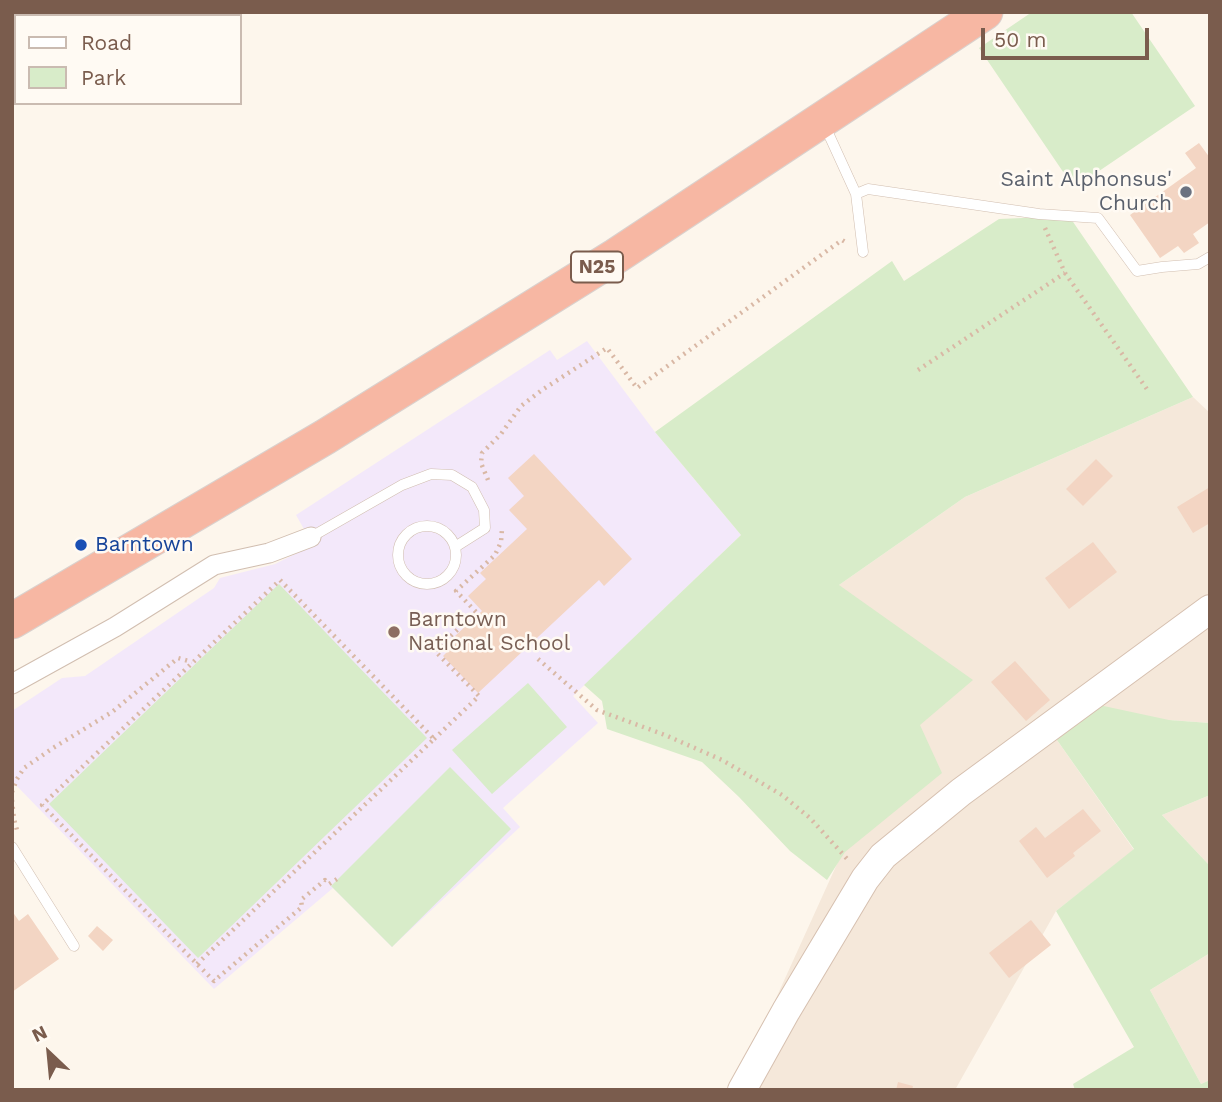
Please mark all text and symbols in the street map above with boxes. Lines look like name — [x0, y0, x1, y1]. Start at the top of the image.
legend — [14, 14, 242, 105]
scale bar — [984, 14, 1152, 58]
text: 50 m — [994, 27, 1046, 52]
text: Road — [81, 30, 132, 55]
text: Park — [81, 65, 126, 90]
place label: Saint Alphonsus' Church — [1001, 167, 1172, 217]
marker: Saint Alphonsus' Church — [1178, 184, 1194, 200]
road number: N25 — [571, 252, 623, 282]
place label: Barntown — [95, 532, 194, 558]
marker: Barntown — [73, 537, 89, 553]
place label: Barntown National School — [408, 607, 570, 657]
marker: Barntown National School — [386, 624, 402, 640]
north arrow — [14, 1018, 84, 1088]
text: N — [28, 1020, 51, 1047]

